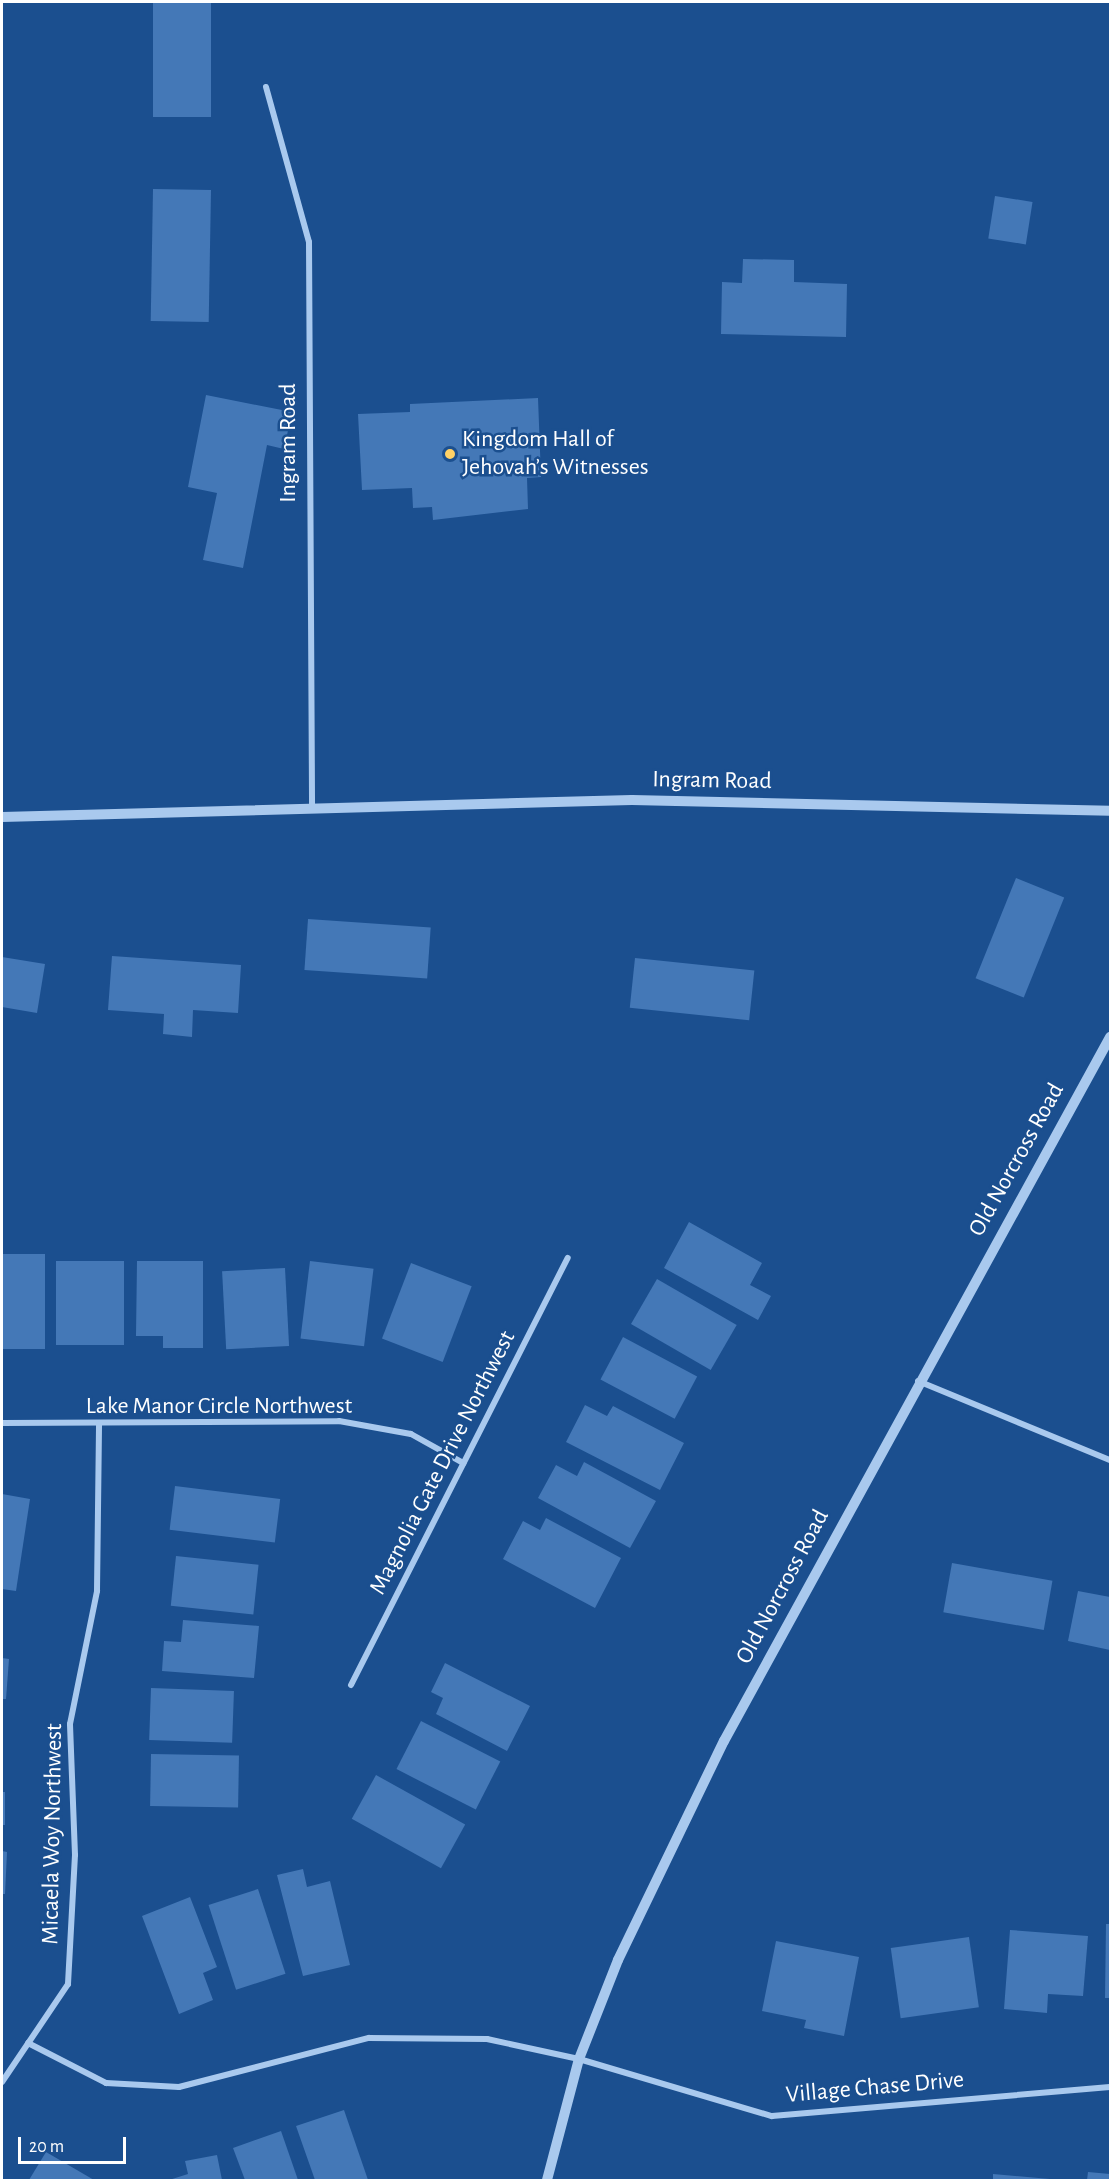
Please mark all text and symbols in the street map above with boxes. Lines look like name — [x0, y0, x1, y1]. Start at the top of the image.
street label: Ingram Road — [275, 383, 303, 503]
place label: Kingdom Hall of Jehovah’s Witnesses — [462, 426, 649, 482]
marker: Kingdom Hall of Jehovah’s Witnesses — [443, 447, 457, 461]
street label: Ingram Road — [652, 766, 772, 796]
street label: Old Norcross Road — [963, 1078, 1071, 1242]
street label: Magnolia Gate Drive Northwest — [364, 1326, 522, 1600]
street label: Lake Manor Circle Northwest — [86, 1393, 352, 1421]
street label: Old Norcross Road — [730, 1505, 836, 1669]
street label: Micaela Woy Northwest — [37, 1723, 69, 1945]
street label: Village Chase Drive — [785, 2066, 965, 2110]
scale bar — [21, 2125, 129, 2163]
text: 20 m — [29, 2138, 64, 2156]

